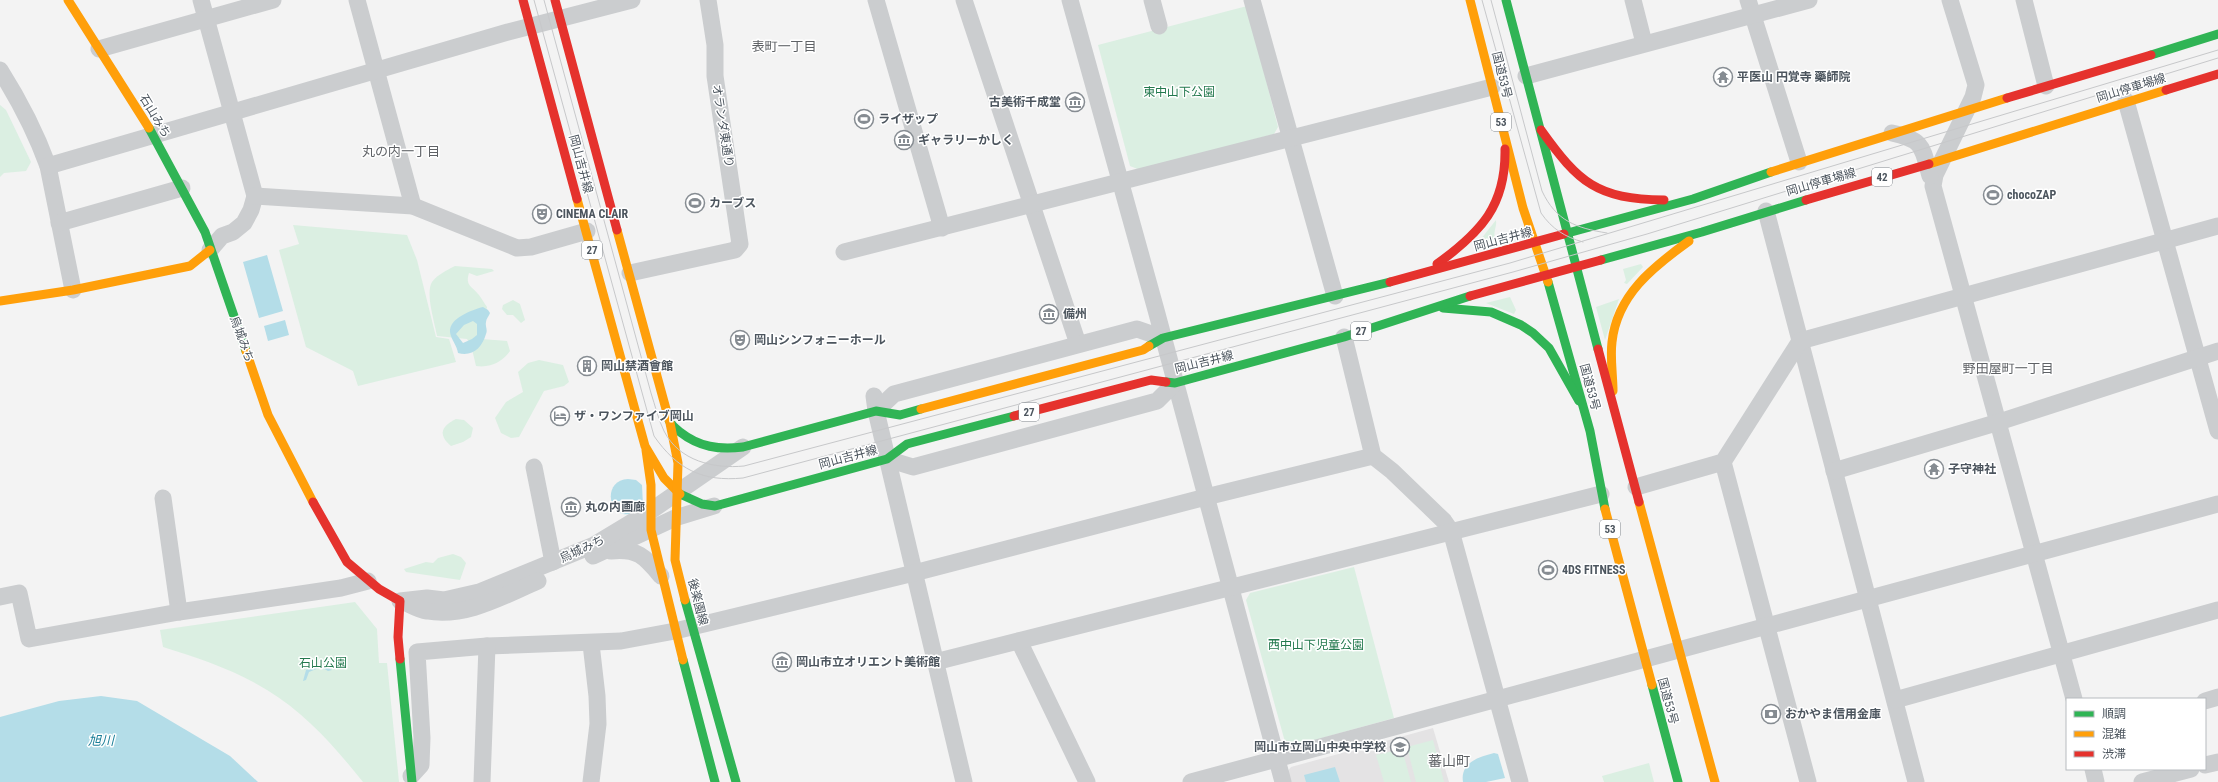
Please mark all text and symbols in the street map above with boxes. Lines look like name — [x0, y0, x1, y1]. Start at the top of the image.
district label: 表町一丁目 — [751, 39, 817, 54]
street label: 国道53号 — [1489, 50, 1515, 100]
temple icon: 平医山 円覚寺 藥師院 — [1712, 66, 1734, 88]
place label: 平医山 円覚寺 藥師院 — [1737, 70, 1851, 84]
street label: 岡山停車場線 — [2095, 71, 2167, 105]
street label: オランダ東通り — [710, 83, 736, 169]
park label: 東中山下公園 — [1143, 85, 1215, 99]
museum icon: 古美術千成堂 — [1064, 91, 1086, 113]
street label: 石山みち — [137, 92, 173, 140]
place label: 古美術千成堂 — [989, 95, 1061, 109]
sports icon: ライザップ — [853, 108, 875, 130]
place label: ライザップ — [878, 112, 938, 126]
road number: 53 — [1491, 113, 1511, 131]
museum icon: ギャラリーかしく — [893, 129, 915, 151]
street label: 岡山吉井線 — [566, 133, 596, 195]
place label: ギャラリーかしく — [918, 133, 1014, 147]
district label: 丸の内一丁目 — [362, 144, 440, 159]
street label: 岡山停車場線 — [1784, 165, 1858, 199]
road number: 42 — [1872, 168, 1892, 186]
sports icon: chocoZAP — [1982, 184, 2004, 206]
place label: chocoZAP — [2007, 188, 2056, 202]
sports icon: カーブス — [684, 192, 706, 214]
place label: カーブス — [709, 196, 756, 210]
theatre icon: CINEMA CLAIR — [531, 203, 553, 225]
place label: CINEMA CLAIR — [556, 207, 629, 221]
street label: 岡山吉井線 — [1472, 224, 1534, 254]
road number: 27 — [582, 241, 602, 259]
museum icon: 備州 — [1038, 303, 1060, 325]
place label: 備州 — [1063, 307, 1087, 321]
street label: 烏城みち — [227, 314, 257, 364]
road number: 27 — [1351, 322, 1371, 340]
theatre icon: 岡山シンフォニーホール — [729, 329, 751, 351]
place label: 岡山シンフォニーホール — [754, 333, 886, 347]
street label: 岡山吉井線 — [1173, 348, 1235, 376]
building icon: 岡山禁酒會館 — [576, 355, 598, 377]
place label: 岡山禁酒會館 — [601, 359, 673, 373]
district label: 野田屋町一丁目 — [1962, 361, 2054, 376]
street label: 国道53号 — [1577, 362, 1603, 412]
road number: 27 — [1019, 403, 1039, 421]
hotel icon: ザ・ワンファイブ岡山 — [549, 405, 571, 427]
place label: ザ・ワンファイブ岡山 — [574, 409, 694, 423]
street label: 岡山吉井線 — [817, 442, 879, 472]
temple icon: 子守神社 — [1923, 458, 1945, 480]
place label: 子守神社 — [1948, 462, 1996, 476]
museum icon: 丸の内画廊 — [560, 496, 582, 518]
place label: 丸の内画廊 — [585, 500, 645, 514]
road number: 53 — [1600, 520, 1620, 538]
street label: 烏城みち — [557, 533, 607, 565]
sports icon: 4DS FITNESS — [1537, 559, 1559, 581]
place label: 4DS FITNESS — [1562, 563, 1626, 577]
street label: 後楽園線 — [685, 577, 711, 627]
park label: 西中山下児童公園 — [1268, 638, 1364, 652]
museum icon: 岡山市立オリエント美術館 — [771, 651, 793, 673]
place label: 岡山市立オリエント美術館 — [796, 655, 940, 669]
park label: 石山公園 — [299, 656, 347, 670]
street label: 国道53号 — [1655, 676, 1681, 726]
legend — [2066, 698, 2206, 770]
bank icon: おかやま信用金庫 — [1760, 703, 1782, 725]
place label: おかやま信用金庫 — [1785, 707, 1881, 721]
text: 順調 — [2102, 707, 2126, 721]
text: 混雑 — [2102, 727, 2126, 741]
water label: 旭川 — [88, 733, 116, 748]
school or university icon: 岡山市立岡山中央中学校 — [1389, 736, 1411, 758]
place label: 岡山市立岡山中央中学校 — [1254, 740, 1386, 754]
text: 渋滞 — [2102, 747, 2126, 761]
district label: 蕃山町 — [1428, 753, 1470, 769]

